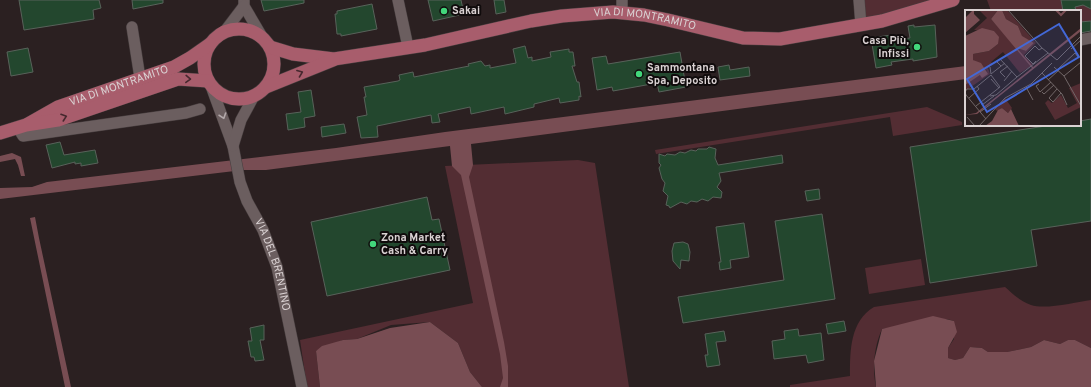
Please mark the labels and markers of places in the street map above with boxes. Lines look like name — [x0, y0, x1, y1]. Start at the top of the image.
place label: Sakai — [452, 4, 480, 18]
marker: Sakai — [439, 6, 449, 16]
place label: Casa Più, Infissi — [862, 34, 909, 61]
marker: Casa Più, Infissi — [912, 42, 922, 52]
place label: Sammontana Spa, Deposito — [647, 61, 717, 88]
marker: Sammontana Spa, Deposito — [634, 69, 644, 79]
place label: Zona Market Cash & Carry — [381, 231, 448, 258]
marker: Zona Market Cash & Carry — [368, 239, 378, 249]

